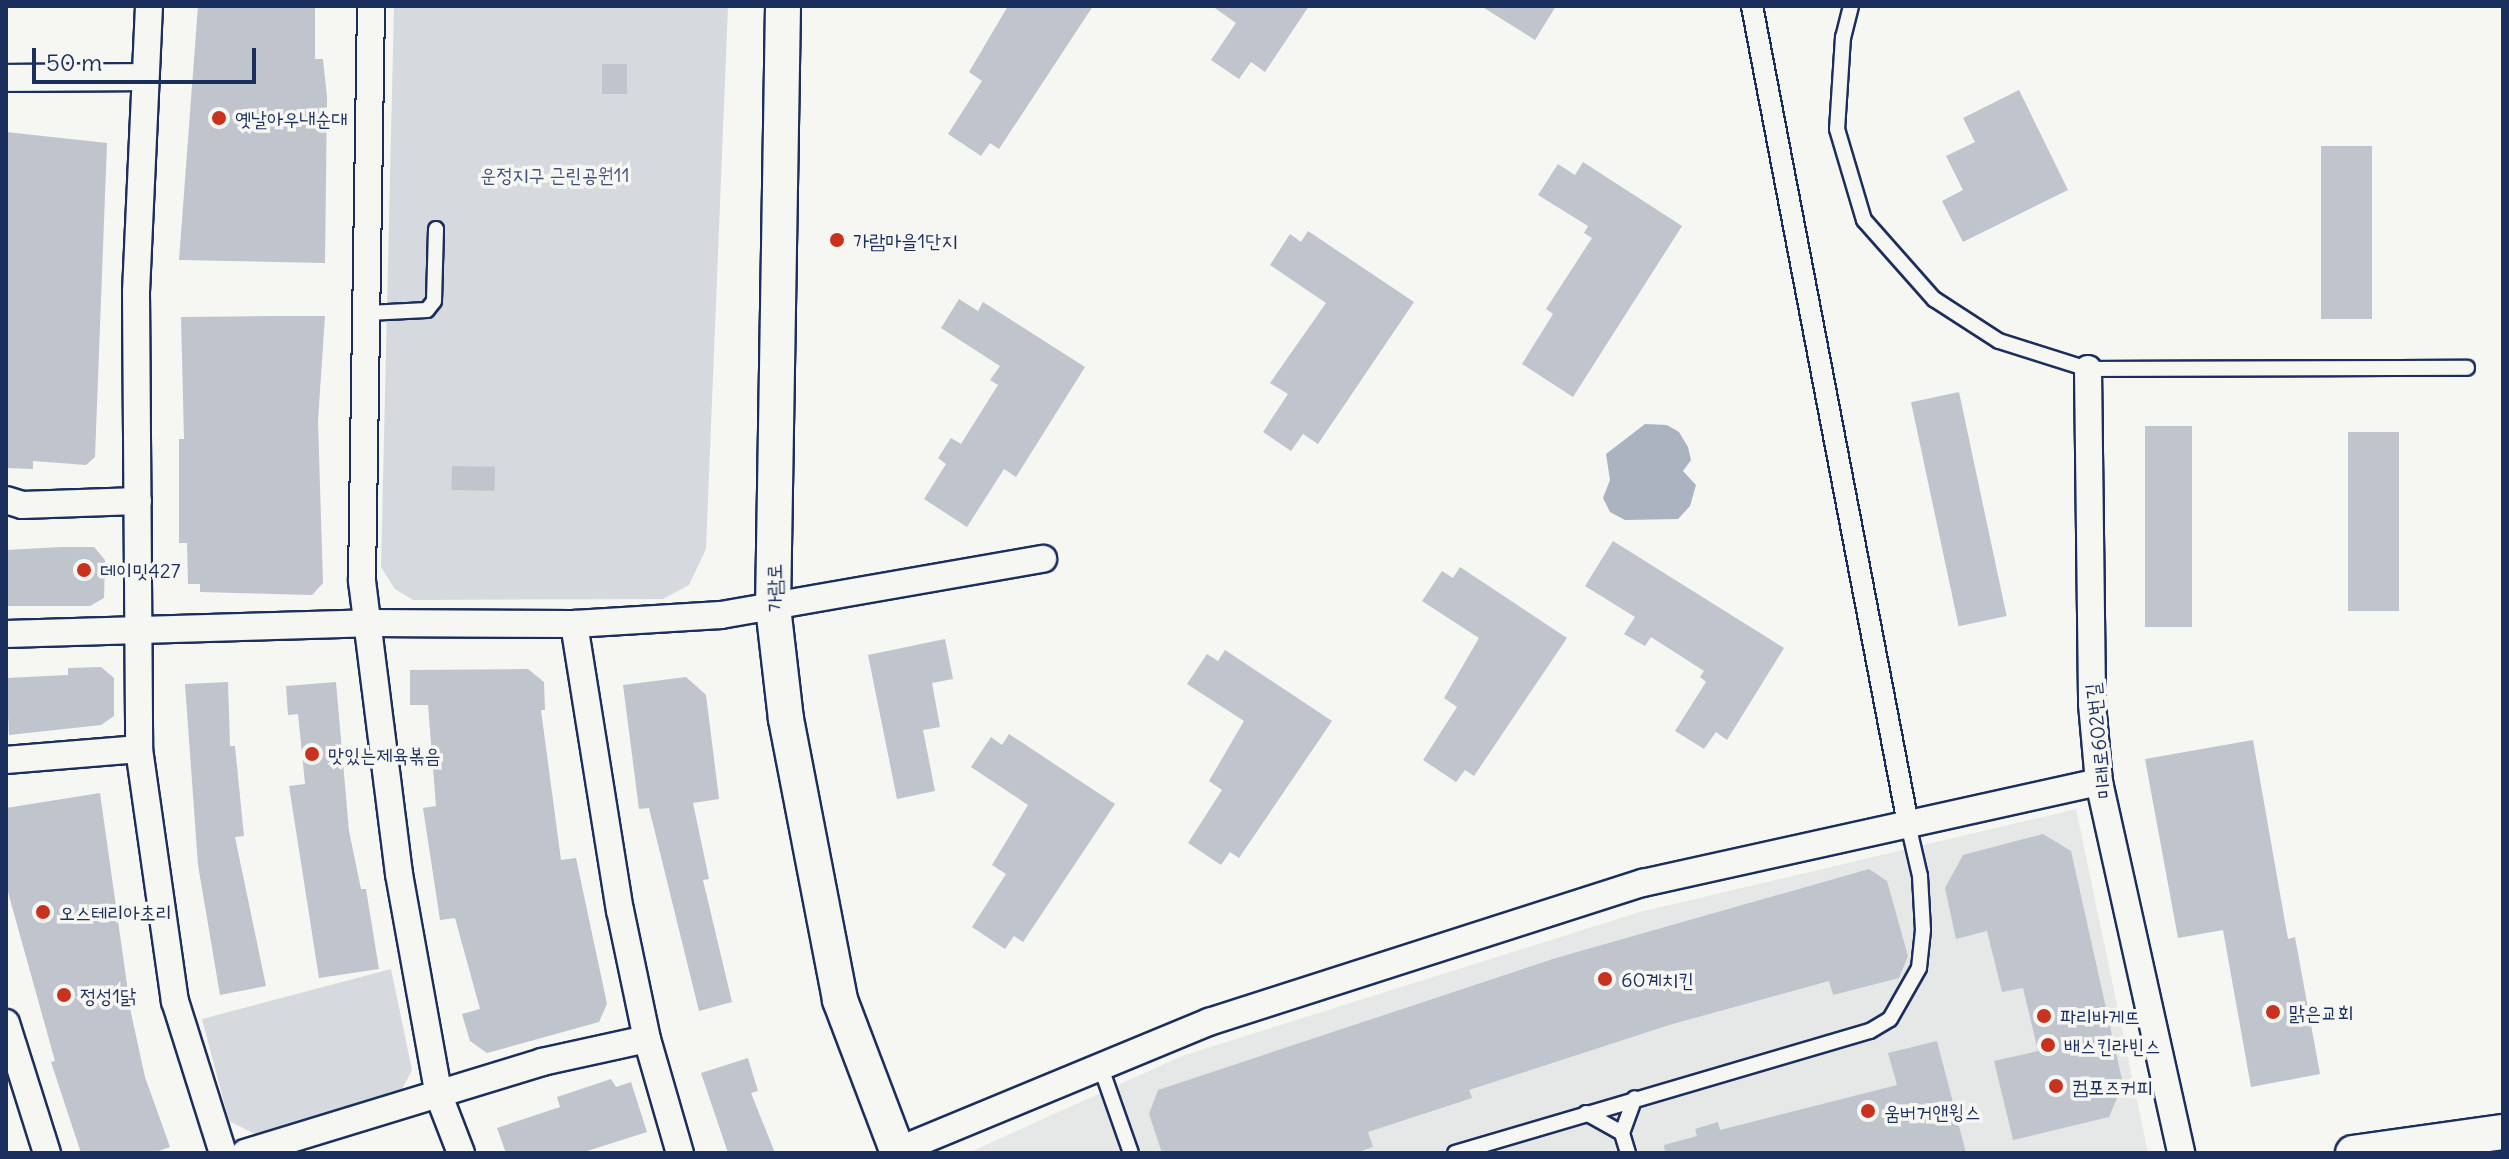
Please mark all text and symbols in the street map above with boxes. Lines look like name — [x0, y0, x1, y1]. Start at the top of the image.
scale bar — [36, 32, 260, 82]
text: 50 m — [46, 47, 102, 77]
place label: 옛날아우내순대 — [235, 106, 348, 130]
marker: 옛날아우내순대 — [210, 109, 228, 127]
park label: 운정지구 근린공원11 — [480, 162, 630, 186]
place label: 가람마을1단지 — [853, 228, 958, 252]
marker: 가람마을1단지 — [828, 231, 846, 249]
place label: 데이밋427 — [100, 558, 181, 582]
marker: 데이밋427 — [75, 561, 93, 579]
street label: 가람로 — [762, 564, 786, 612]
street label: 미래로602번길 — [2080, 682, 2116, 800]
place label: 맛있는제육볶음 — [328, 742, 441, 766]
marker: 맛있는제육볶음 — [303, 745, 321, 763]
place label: 오스테리아초리 — [59, 900, 172, 924]
marker: 오스테리아초리 — [34, 903, 52, 921]
place label: 60계치킨 — [1621, 967, 1694, 991]
marker: 60계치킨 — [1596, 970, 1614, 988]
place label: 정성1닭 — [80, 983, 136, 1007]
marker: 정성1닭 — [55, 986, 73, 1004]
place label: 맑은교회 — [2289, 1000, 2353, 1024]
marker: 맑은교회 — [2264, 1003, 2282, 1021]
place label: 파리바게뜨 — [2060, 1004, 2140, 1028]
marker: 파리바게뜨 — [2035, 1007, 2053, 1025]
place label: 배스킨라빈스 — [2064, 1033, 2161, 1057]
marker: 배스킨라빈스 — [2039, 1036, 2057, 1054]
place label: 컴포즈커피 — [2072, 1074, 2152, 1098]
marker: 컴포즈커피 — [2047, 1077, 2065, 1095]
place label: 움버거앤윙스 — [1884, 1099, 1981, 1123]
marker: 움버거앤윙스 — [1859, 1102, 1877, 1120]

